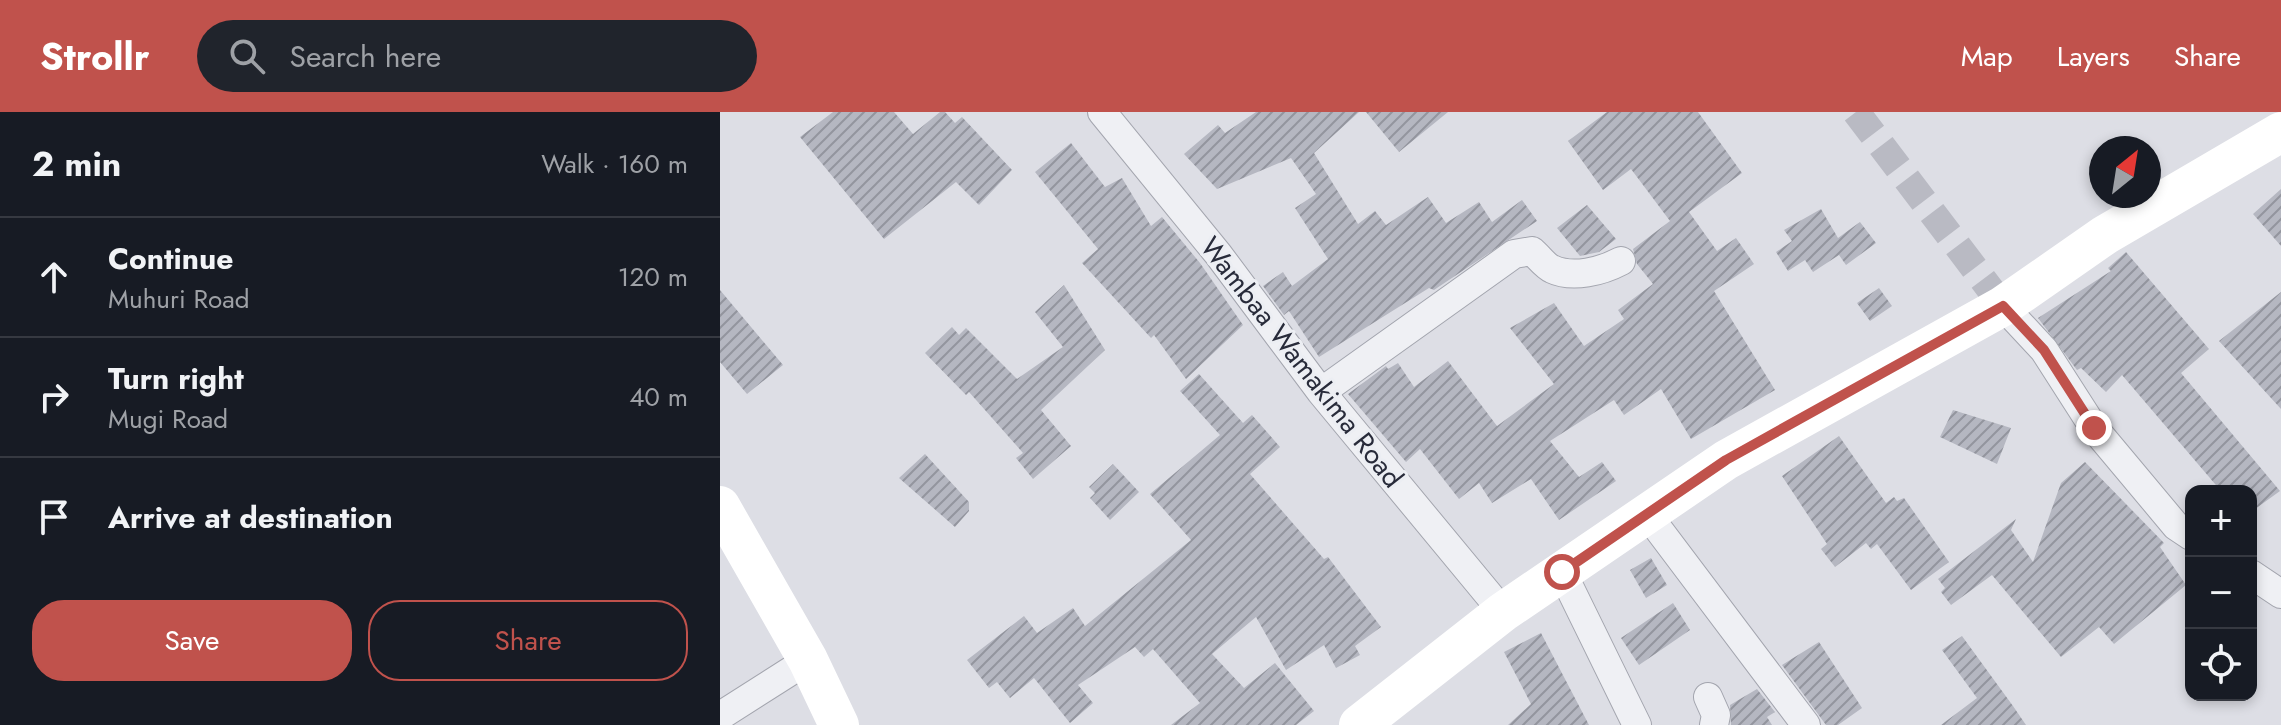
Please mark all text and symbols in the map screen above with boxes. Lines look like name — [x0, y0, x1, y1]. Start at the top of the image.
search box — [197, 20, 757, 92]
text: Strollr — [40, 29, 149, 84]
icon: search — [225, 34, 269, 78]
text: Search here — [289, 35, 441, 78]
text: Map — [1961, 36, 2013, 77]
text: Layers — [2057, 36, 2130, 77]
text: Share — [2174, 36, 2241, 77]
north arrow — [2089, 136, 2161, 208]
text: 2 min — [32, 140, 121, 189]
text: Walk · 160 m — [541, 145, 688, 183]
street label: Wambaa Wamakima Road — [1190, 228, 1413, 497]
text: Continue — [108, 237, 234, 280]
icon: ahead — [32, 255, 76, 299]
text: 120 m — [618, 258, 688, 296]
text: Muhuri Road — [108, 280, 250, 318]
text: Turn right — [108, 357, 244, 400]
icon: right — [32, 375, 76, 419]
text: 40 m — [629, 378, 688, 416]
text: Mugi Road — [108, 400, 228, 438]
route end — [2076, 410, 2112, 446]
map controls — [2185, 485, 2257, 701]
button: + — [2185, 485, 2257, 557]
icon: arrive — [32, 495, 76, 539]
text: Arrive at destination — [108, 496, 393, 539]
route start — [1544, 554, 1580, 590]
button: − — [2185, 557, 2257, 629]
button: Save — [32, 600, 352, 681]
button: Share — [368, 600, 688, 681]
button: locate — [2185, 629, 2257, 701]

